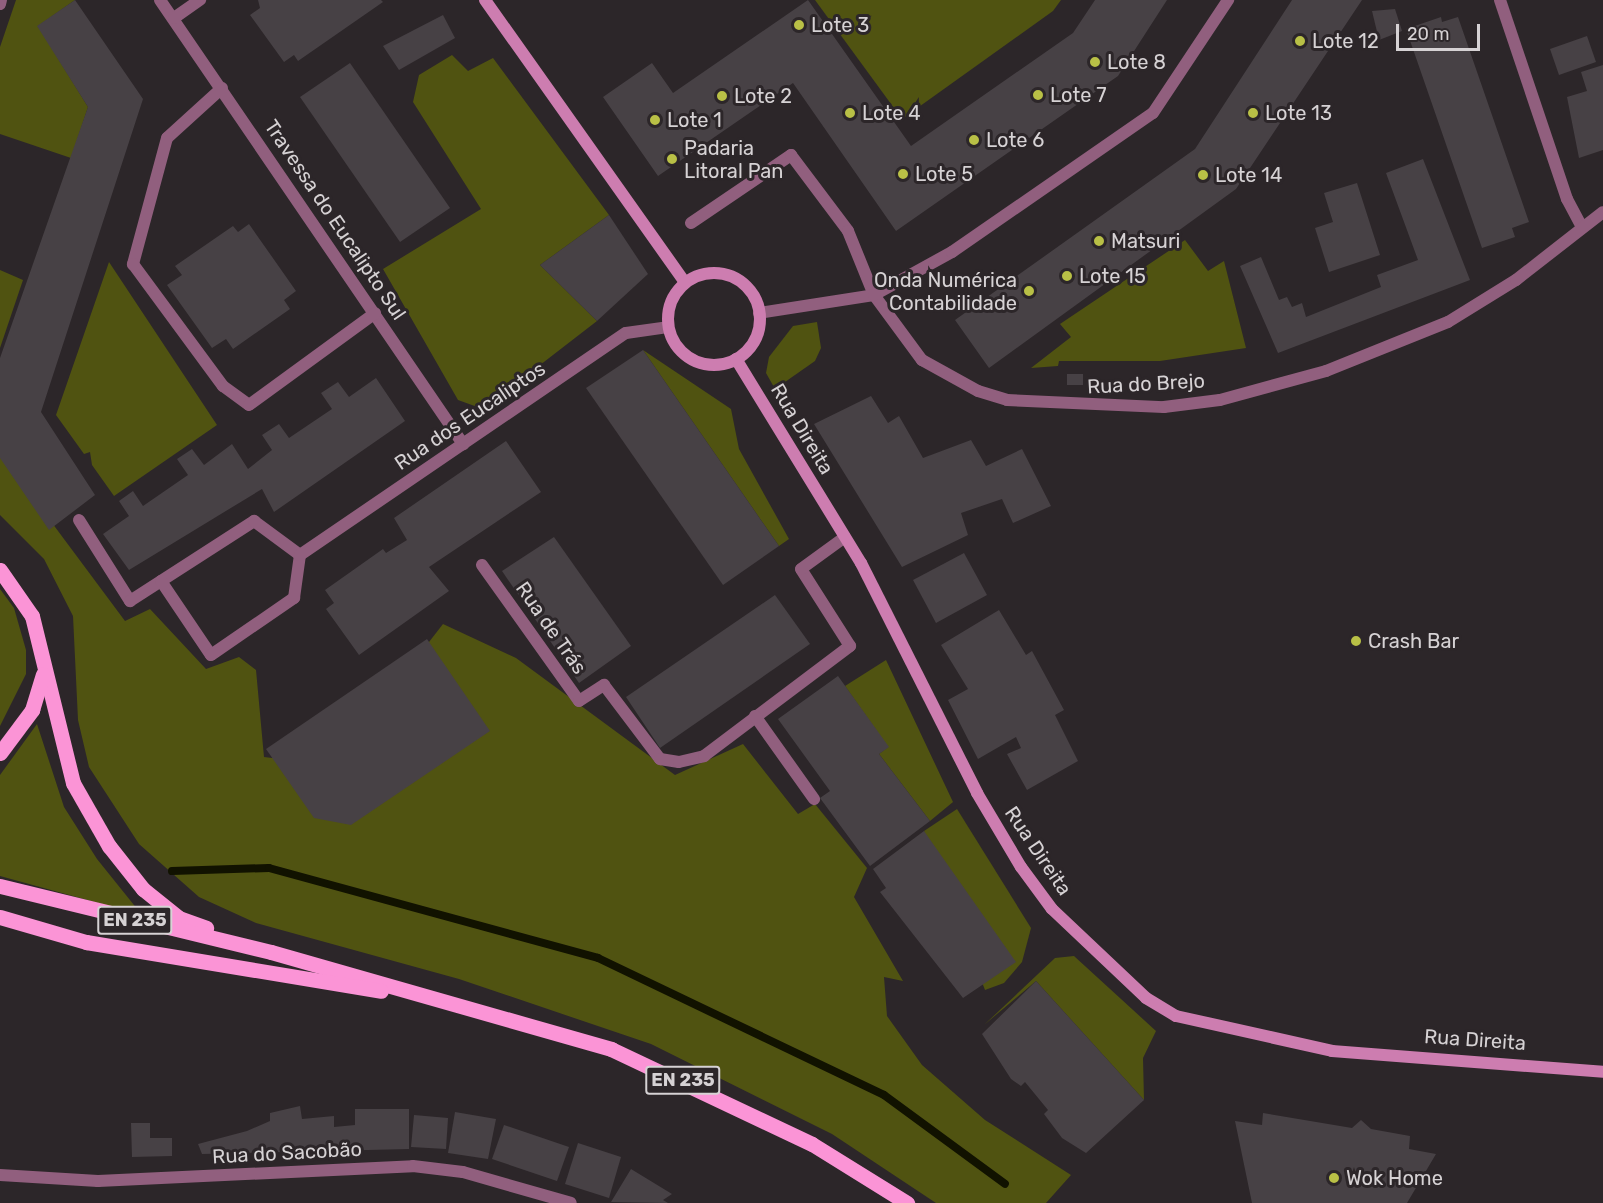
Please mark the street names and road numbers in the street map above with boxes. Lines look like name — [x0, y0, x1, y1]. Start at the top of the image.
street label: Travessa do Eucalipto Sul — [259, 115, 411, 325]
street label: Rua dos Eucaliptos — [390, 357, 550, 475]
street label: Rua do Brejo — [1087, 369, 1205, 399]
street label: Rua Direita — [765, 379, 839, 479]
street label: Rua de Trás — [510, 577, 592, 679]
street label: Rua Direita — [1000, 802, 1076, 900]
road number: EN 235 — [96, 905, 174, 935]
street label: Rua Direita — [1423, 1024, 1527, 1056]
road number: EN 235 — [644, 1065, 722, 1095]
street label: Rua do Sacobão — [212, 1137, 362, 1169]

